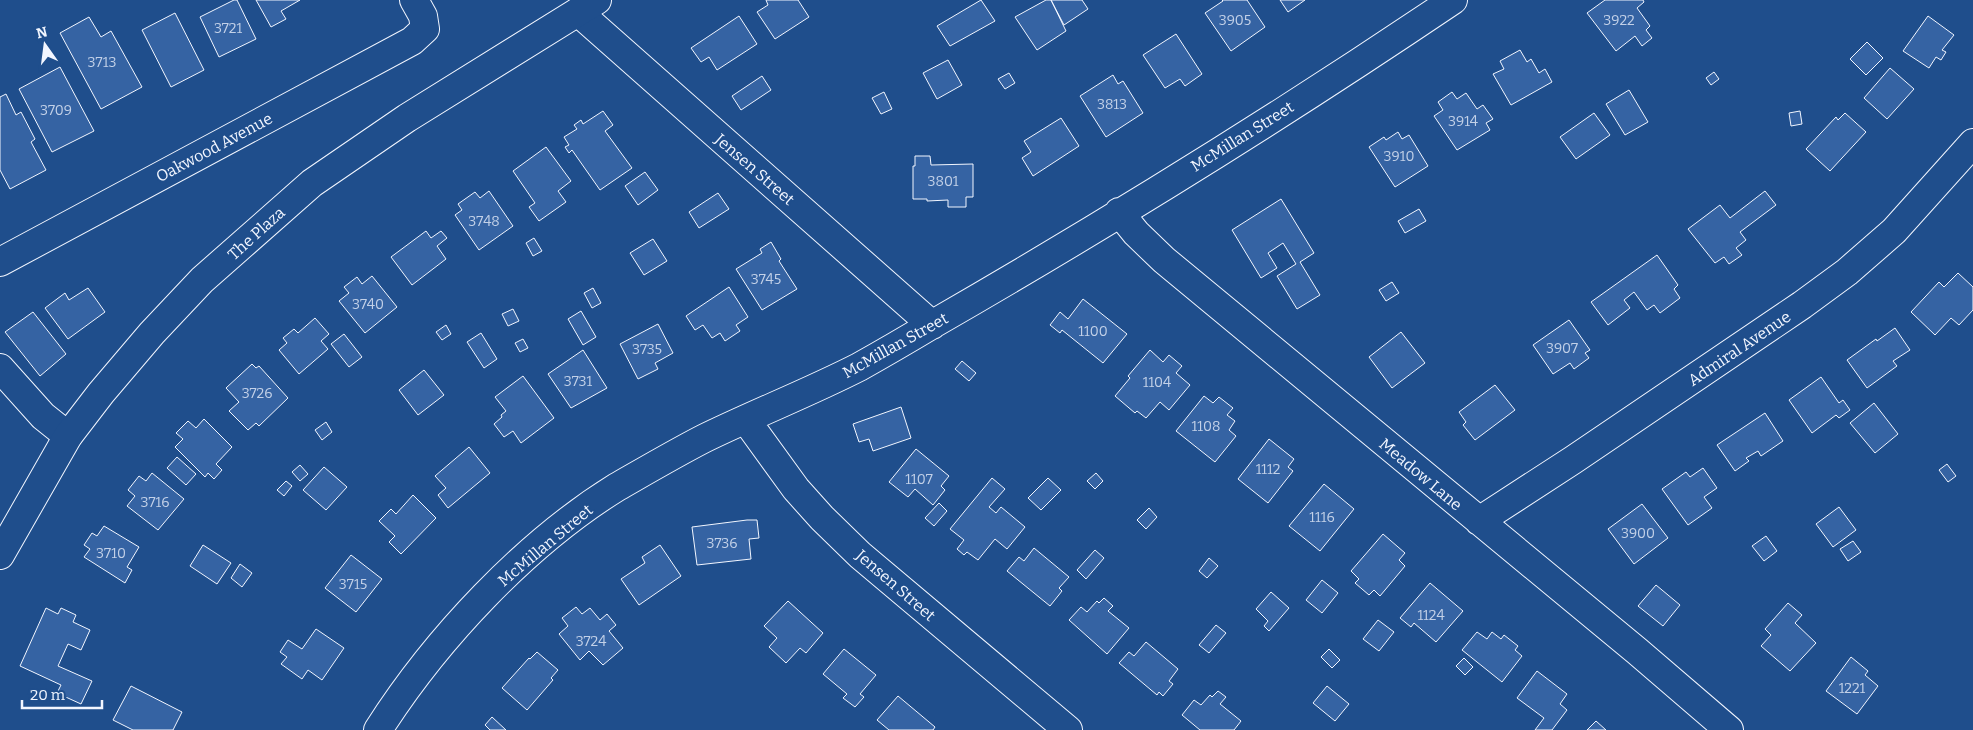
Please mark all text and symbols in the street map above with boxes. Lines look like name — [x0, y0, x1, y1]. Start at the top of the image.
house number: 3905 — [1219, 12, 1251, 29]
house number: 3922 — [1603, 12, 1635, 29]
north arrow — [20, 20, 70, 70]
house number: 3721 — [214, 20, 242, 37]
text: N — [35, 23, 49, 42]
house number: 3713 — [88, 54, 116, 71]
house number: 3813 — [1097, 96, 1127, 113]
street label: McMillan Street — [1187, 97, 1297, 176]
house number: 3709 — [40, 102, 72, 119]
street label: Oakwood Avenue — [153, 109, 276, 186]
house number: 3914 — [1448, 113, 1478, 130]
street label: Jensen Street — [710, 129, 798, 209]
house number: 3910 — [1384, 148, 1414, 165]
house number: 3801 — [927, 173, 959, 190]
street label: The Plaza — [224, 203, 289, 264]
house number: 3748 — [468, 213, 500, 230]
house number: 3745 — [751, 271, 781, 288]
house number: 3740 — [352, 296, 384, 313]
street label: Admiral Avenue — [1684, 307, 1794, 390]
street label: McMillan Street — [839, 309, 951, 382]
house number: 1100 — [1078, 323, 1108, 340]
house number: 3907 — [1546, 340, 1578, 357]
house number: 3735 — [632, 341, 662, 358]
house number: 3731 — [564, 373, 593, 390]
house number: 1104 — [1143, 374, 1171, 391]
house number: 3726 — [242, 385, 272, 402]
house number: 1108 — [1192, 418, 1220, 435]
street label: Meadow Lane — [1375, 434, 1466, 514]
house number: 1112 — [1256, 461, 1280, 478]
house number: 1107 — [905, 471, 933, 488]
house number: 3716 — [140, 494, 170, 511]
street label: McMillan Street — [494, 500, 597, 590]
house number: 1116 — [1309, 509, 1335, 526]
house number: 3900 — [1621, 525, 1655, 542]
house number: 3736 — [707, 535, 737, 552]
house number: 3710 — [96, 545, 126, 562]
street label: Jensen Street — [851, 545, 939, 625]
house number: 3715 — [339, 576, 367, 593]
house number: 1124 — [1417, 607, 1445, 624]
house number: 3724 — [576, 633, 606, 650]
scale bar — [22, 678, 102, 710]
house number: 1221 — [1839, 680, 1866, 697]
text: 20 m — [30, 686, 66, 704]

